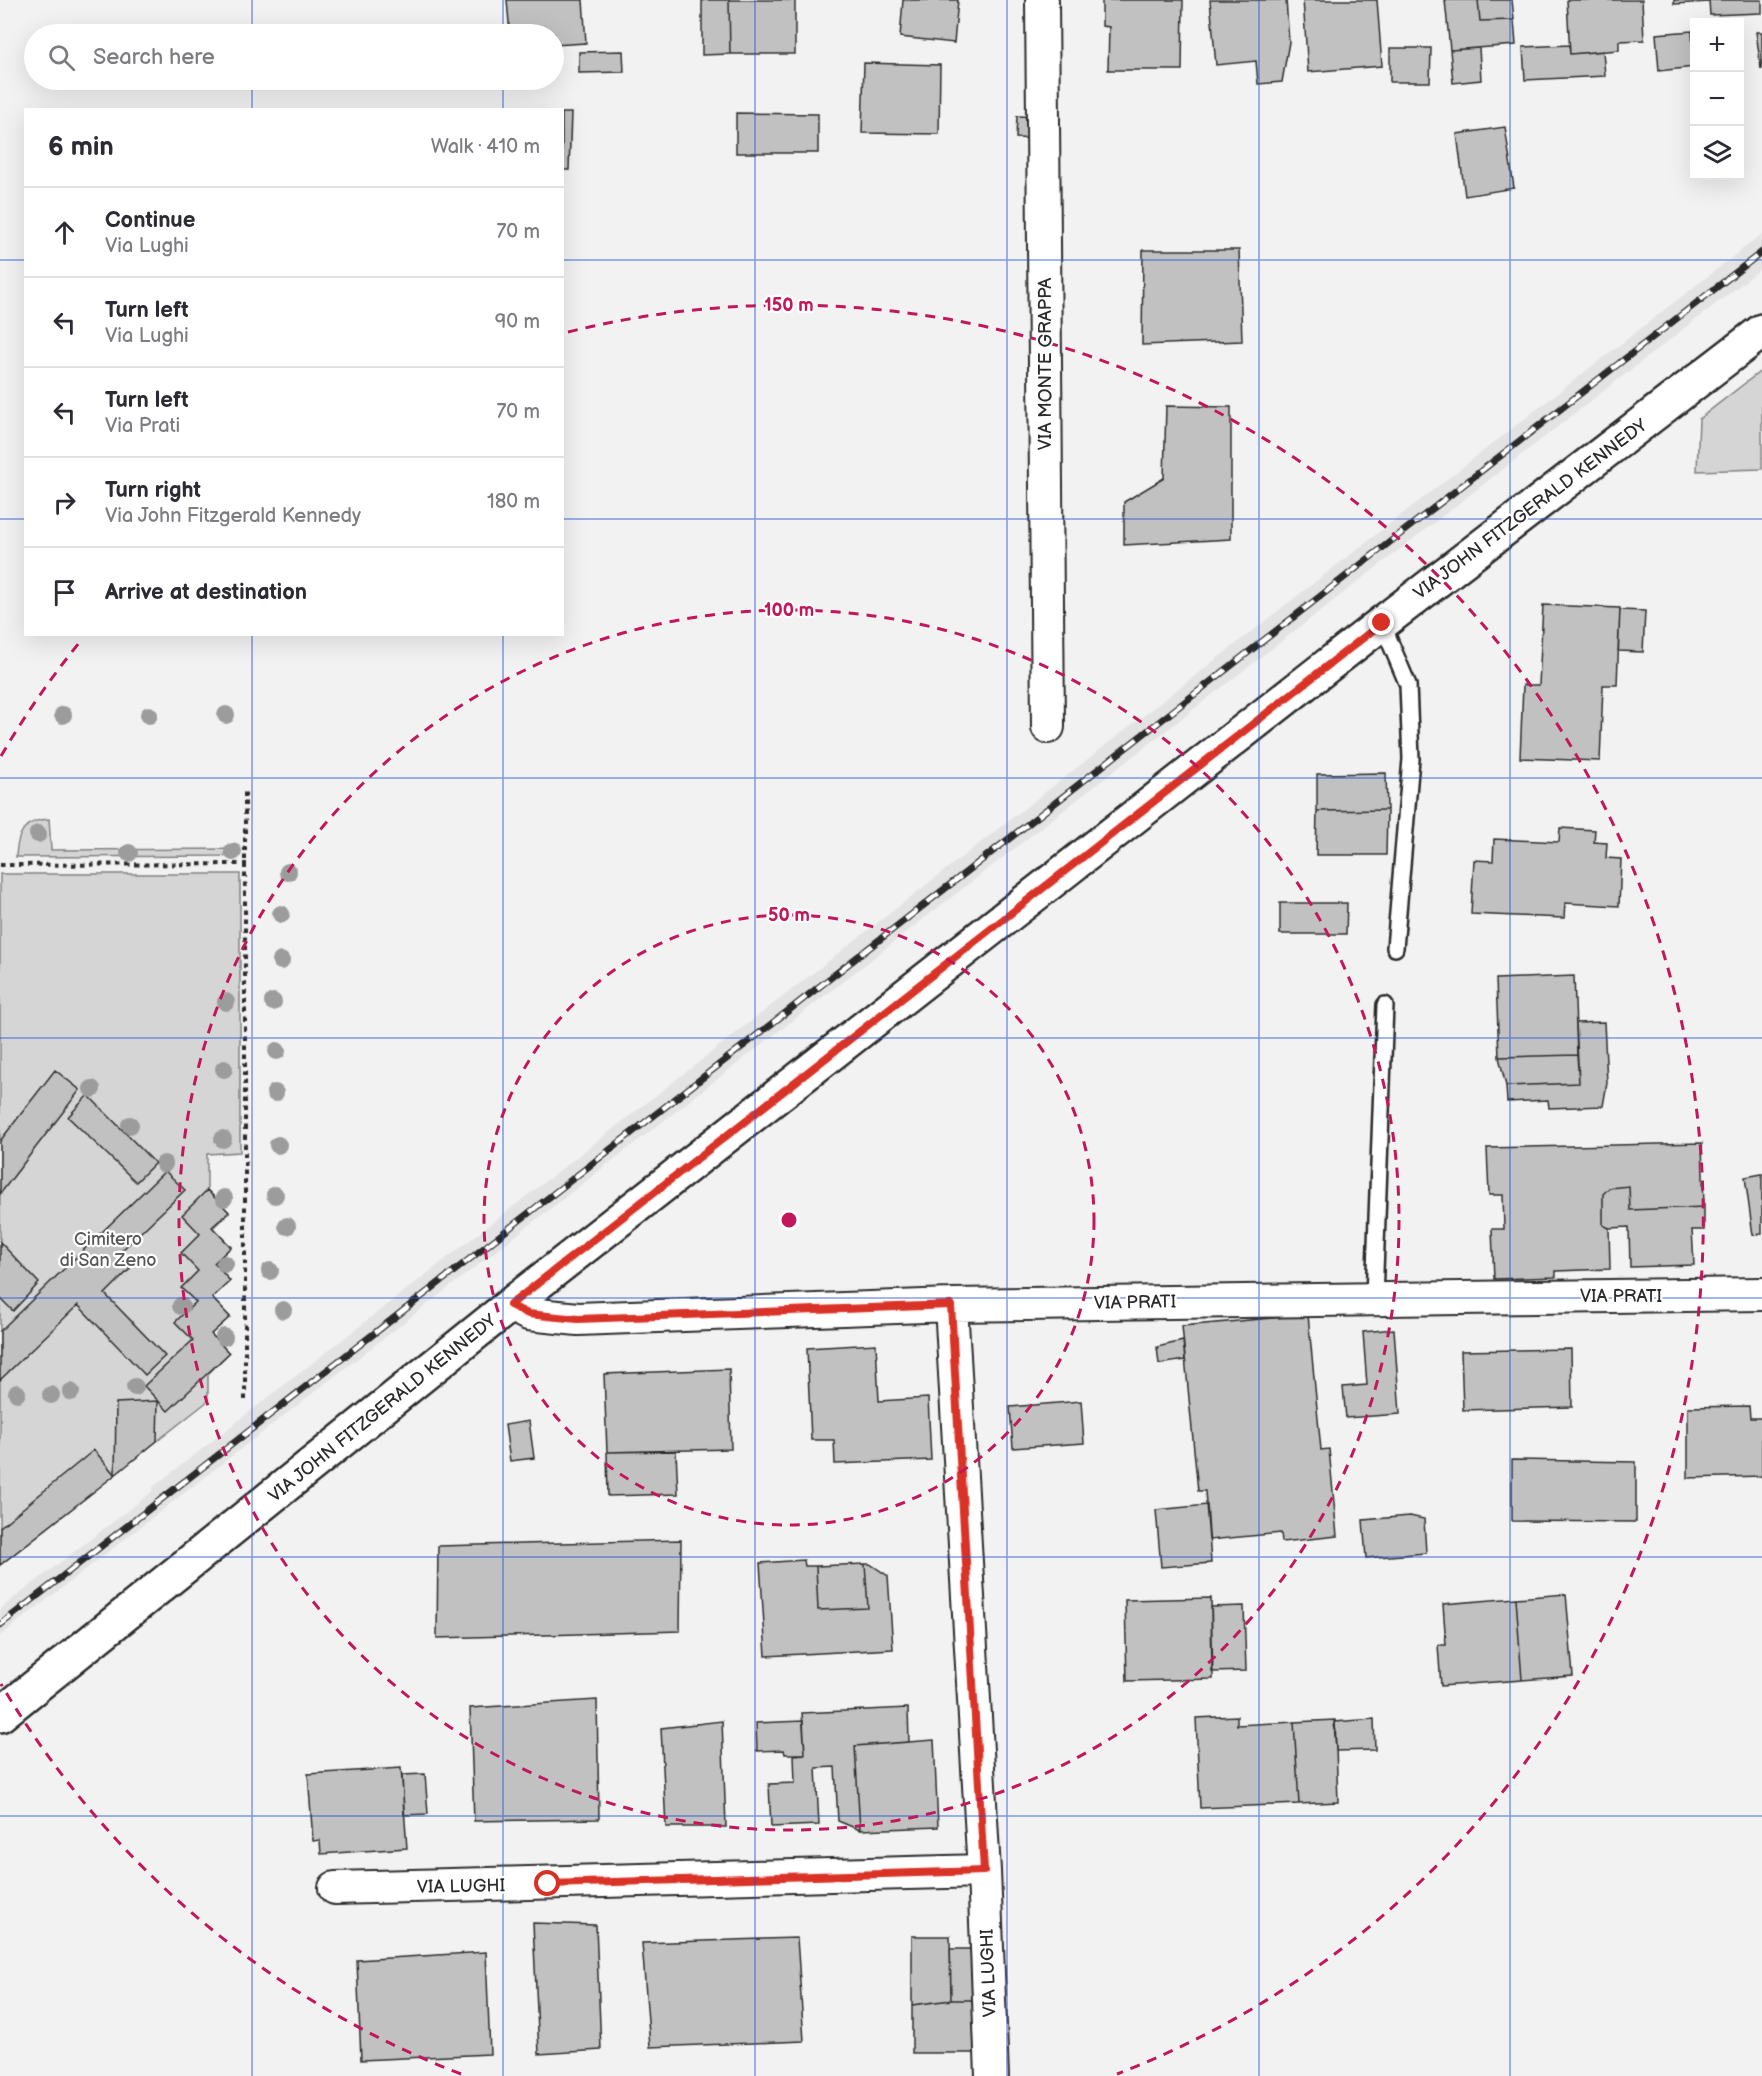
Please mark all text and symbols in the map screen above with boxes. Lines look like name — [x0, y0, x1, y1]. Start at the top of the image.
map controls — [1690, 18, 1744, 180]
button: + — [1690, 18, 1744, 72]
search box — [24, 24, 564, 90]
icon: search — [45, 41, 78, 74]
text: Search here — [93, 44, 215, 71]
button: − — [1690, 72, 1744, 126]
button: layers — [1690, 126, 1744, 180]
text: 6 min — [48, 132, 114, 163]
text: Walk · 410 m — [431, 135, 540, 159]
text: Continue — [105, 207, 195, 234]
icon: ahead — [48, 216, 81, 249]
text: 70 m — [496, 220, 540, 244]
text: Via Lughi — [105, 234, 189, 258]
street label: VIA MONTE GRAPPA — [1035, 278, 1056, 450]
text: 150 m — [764, 295, 814, 316]
text: Turn left — [105, 297, 189, 324]
icon: left — [48, 306, 81, 339]
text: 90 m — [495, 310, 540, 334]
text: Via Lughi — [105, 324, 189, 348]
text: Turn left — [105, 387, 189, 414]
icon: left — [48, 396, 81, 429]
text: 70 m — [496, 400, 540, 424]
text: Via Prati — [105, 414, 180, 438]
street label: VIA JOHN FITZGERALD KENNEDY — [1410, 415, 1651, 604]
text: Turn right — [105, 477, 201, 504]
icon: right — [48, 486, 81, 519]
text: 180 m — [487, 490, 540, 514]
text: Via John Fitzgerald Kennedy — [105, 504, 361, 528]
icon: arrive — [48, 576, 81, 609]
text: Arrive at destination — [105, 579, 307, 606]
text: 100 m — [764, 600, 814, 621]
route end — [1368, 609, 1394, 635]
text: 50 m — [768, 905, 810, 926]
centre of rings — [779, 1210, 799, 1230]
park label: Cimitero di San Zeno — [59, 1229, 157, 1271]
street label: VIA PRATI — [1580, 1286, 1662, 1307]
street label: VIA PRATI — [1094, 1291, 1176, 1314]
street label: VIA JOHN FITZGERALD KENNEDY — [264, 1310, 501, 1507]
route start — [534, 1870, 560, 1896]
street label: VIA LUGHI — [417, 1875, 505, 1898]
street label: VIA LUGHI — [976, 1928, 1001, 2017]

